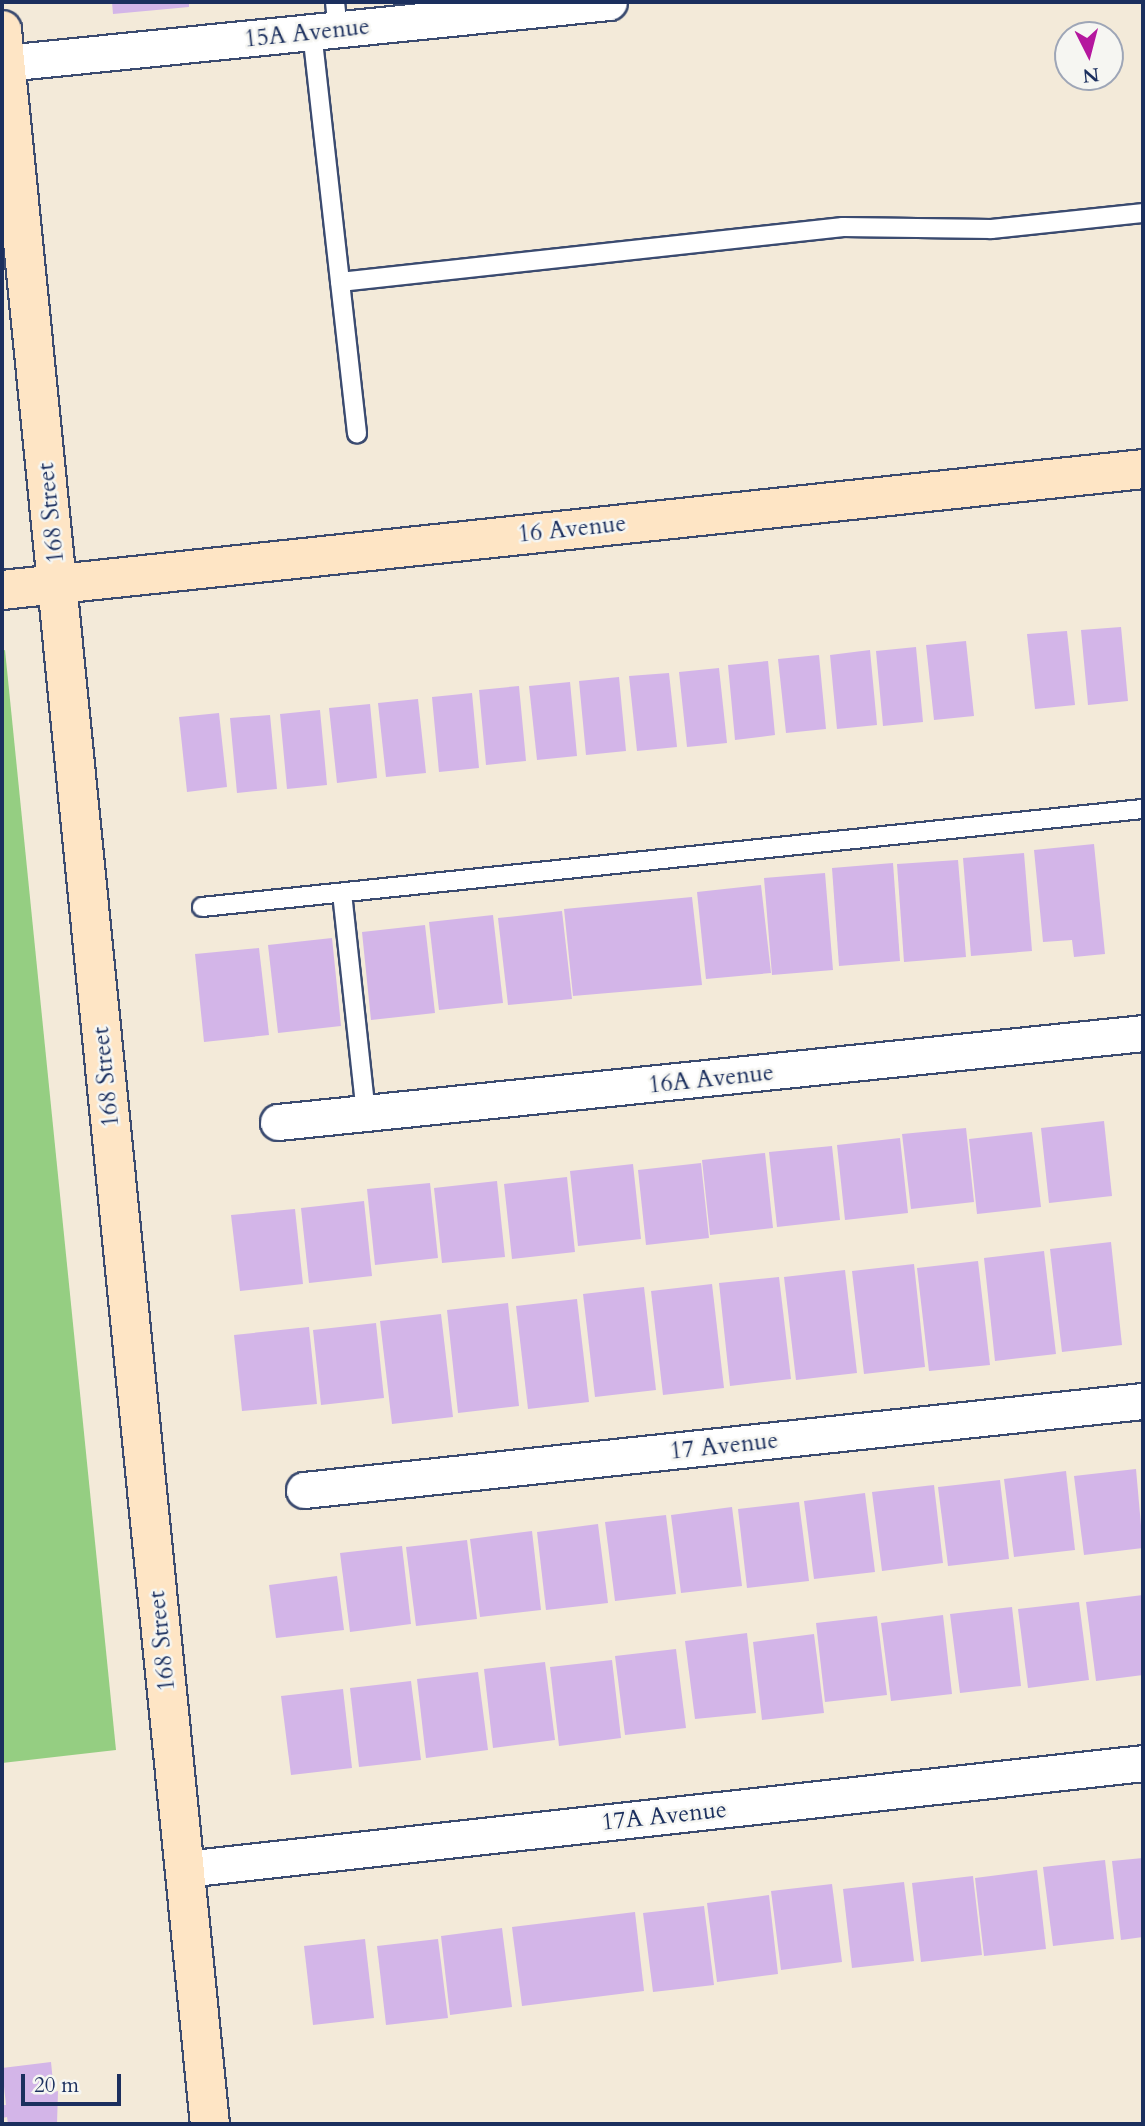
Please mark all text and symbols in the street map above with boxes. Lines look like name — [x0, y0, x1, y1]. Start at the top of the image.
street label: 15A Avenue — [243, 12, 371, 54]
north arrow — [1054, 21, 1124, 91]
text: N — [1081, 61, 1101, 89]
street label: 168 Street — [31, 461, 71, 565]
street label: 16 Avenue — [516, 509, 628, 549]
street label: 168 Street — [86, 1025, 126, 1129]
street label: 16A Avenue — [647, 1058, 775, 1100]
street label: 17 Avenue — [668, 1426, 780, 1466]
street label: 168 Street — [142, 1589, 182, 1693]
street label: 17A Avenue — [600, 1795, 728, 1837]
scale bar — [24, 2060, 124, 2104]
text: 20 m — [34, 2071, 79, 2100]

